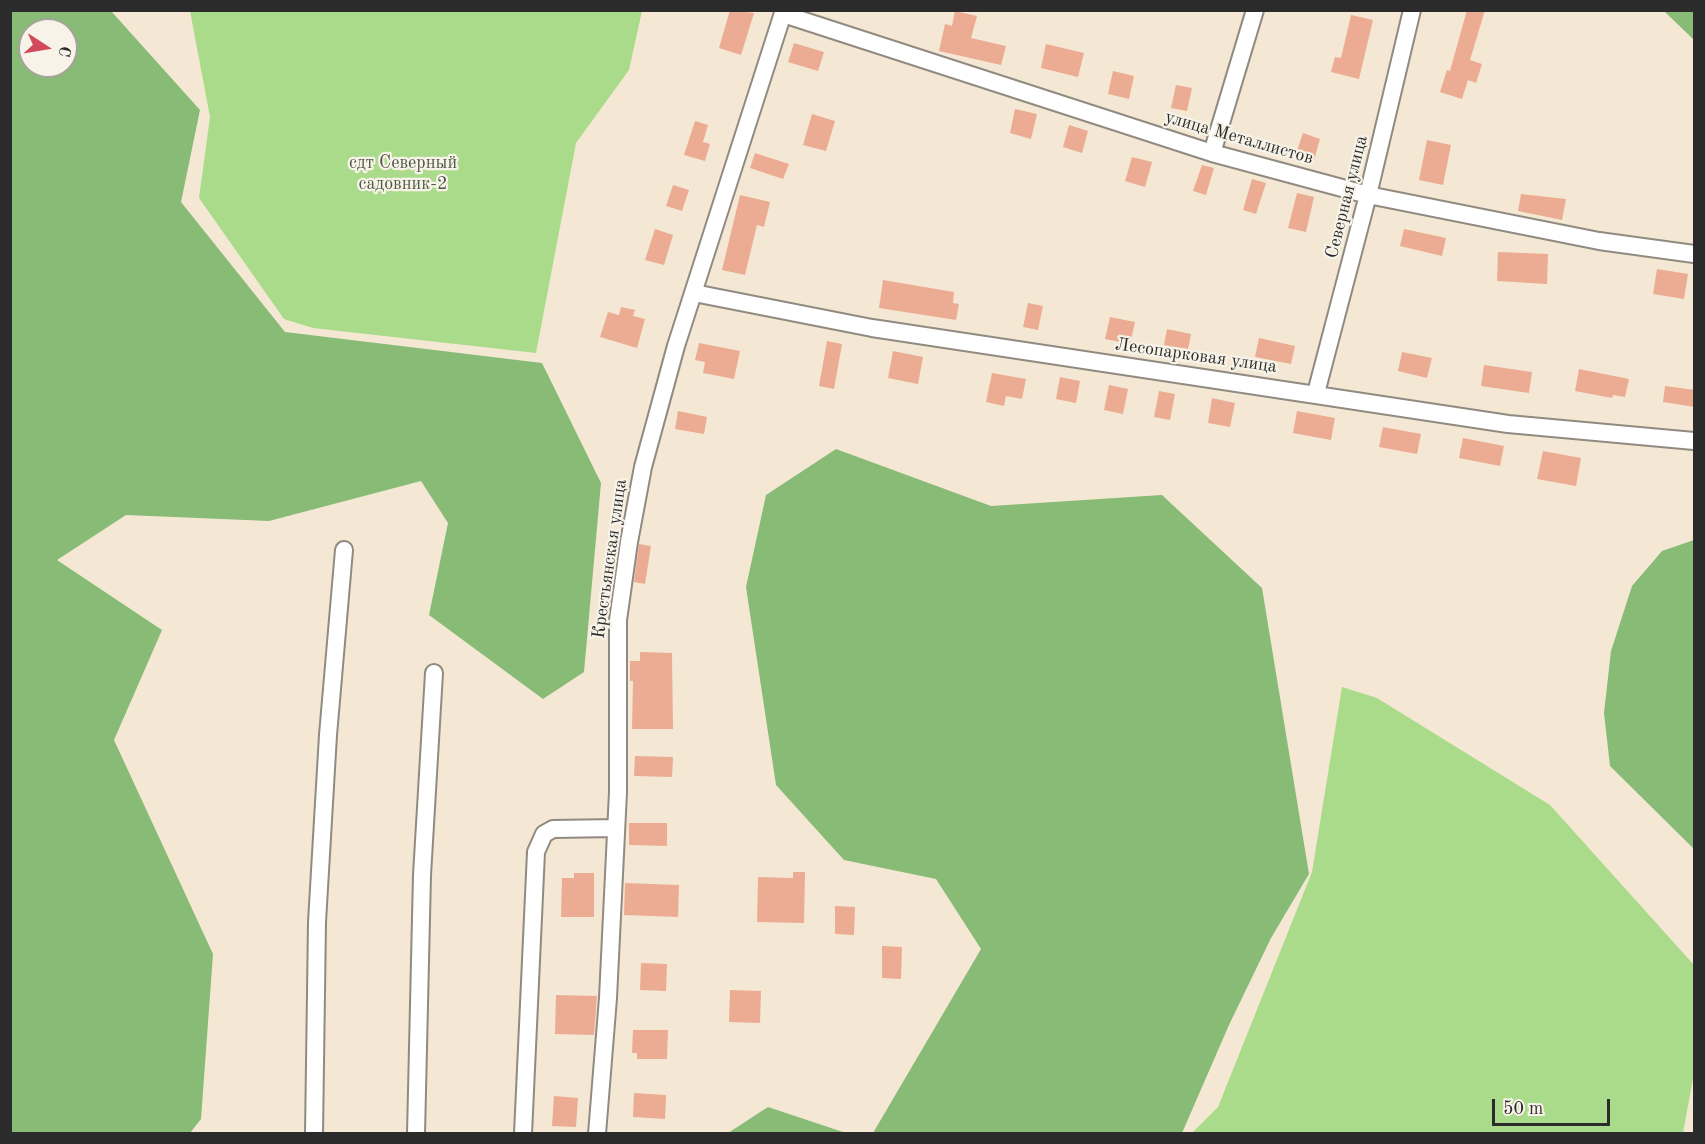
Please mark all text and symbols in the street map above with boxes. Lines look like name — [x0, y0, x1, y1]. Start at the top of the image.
north arrow — [18, 18, 78, 78]
text: С — [55, 44, 73, 58]
street label: улица Металлистов — [1162, 106, 1316, 170]
street label: Северная улица — [1321, 133, 1373, 261]
park label: сдт Северный садовник-2 — [349, 152, 457, 195]
street label: Лесопарковая улица — [1114, 334, 1278, 378]
street label: Крестьянская улица — [588, 478, 632, 640]
scale bar — [1495, 1087, 1614, 1125]
text: 50 m — [1503, 1100, 1543, 1118]

